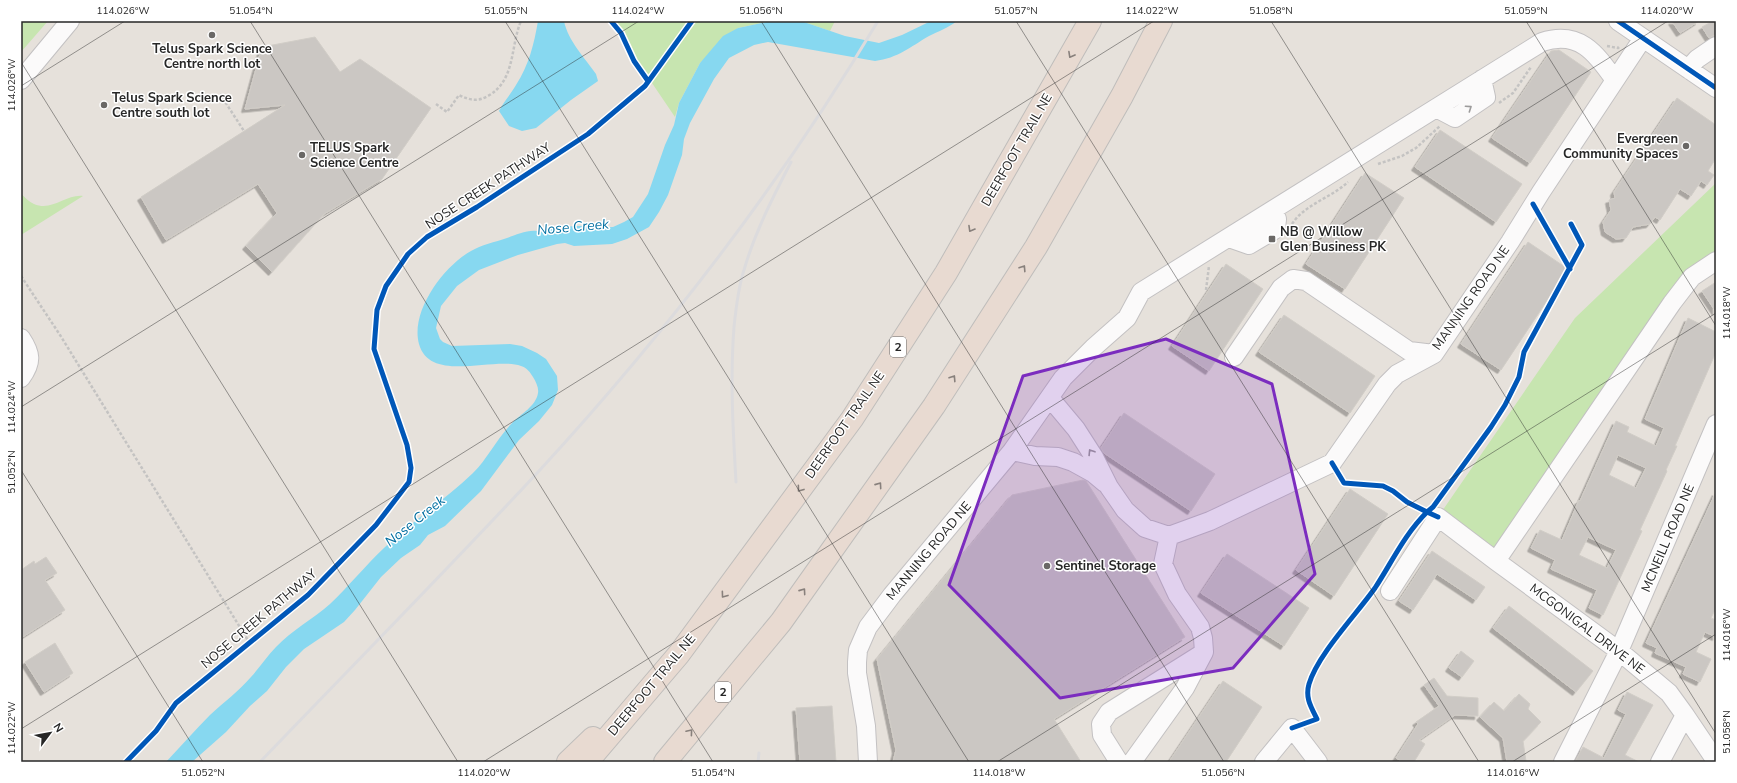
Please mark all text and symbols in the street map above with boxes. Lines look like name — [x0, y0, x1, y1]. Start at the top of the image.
text: 114.026°W — [96, 4, 150, 18]
text: 51.054°N — [229, 4, 273, 18]
text: 51.055°N — [484, 4, 528, 18]
text: 114.024°W — [611, 4, 665, 18]
text: 51.056°N — [739, 4, 783, 18]
text: 51.057°N — [994, 4, 1038, 18]
text: 114.022°W — [1125, 4, 1179, 18]
text: 51.058°N — [1249, 4, 1293, 18]
text: 51.059°N — [1504, 4, 1548, 18]
text: 114.020°W — [1640, 4, 1694, 18]
marker: Telus Spark Science Centre north lot — [207, 30, 217, 40]
place label: Telus Spark Science Centre north lot — [152, 40, 272, 73]
one-way arrow — [1068, 51, 1076, 58]
text: 114.026°W — [5, 58, 19, 112]
place label: Telus Spark Science Centre south lot — [112, 89, 232, 122]
street label: DEERFOOT TRAIL NE — [977, 90, 1057, 210]
marker: Telus Spark Science Centre south lot — [99, 100, 109, 110]
one-way arrow — [1465, 106, 1472, 113]
place label: Evergreen Community Spaces — [1563, 130, 1678, 163]
place label: TELUS Spark Science Centre — [310, 139, 399, 172]
street label: NOSE CREEK PATHWAY — [422, 139, 554, 233]
marker: Evergreen Community Spaces — [1681, 141, 1691, 151]
marker: TELUS Spark Science Centre — [297, 150, 307, 160]
water label: Nose Creek — [536, 214, 611, 240]
place label: NB @ Willow Glen Business PK — [1280, 223, 1386, 256]
one-way arrow — [969, 225, 976, 232]
marker: NB @ Willow Glen Business PK — [1267, 234, 1277, 244]
street label: MANNING ROAD NE — [1428, 242, 1514, 354]
one-way arrow — [1018, 265, 1025, 272]
text: 114.018°W — [1720, 286, 1734, 340]
road number: 2 — [890, 337, 906, 357]
street label: DEERFOOT TRAIL NE — [801, 368, 889, 482]
one-way arrow — [948, 375, 955, 382]
text: 114.024°W — [5, 380, 19, 434]
one-way arrow — [1088, 449, 1096, 456]
text: 51.052°N — [5, 450, 19, 494]
street label: MCNEILL ROAD NE — [1637, 481, 1699, 595]
one-way arrow — [874, 482, 881, 489]
one-way arrow — [798, 485, 805, 492]
water label: Nose Creek — [381, 490, 450, 551]
street label: MANNING ROAD NE — [882, 498, 976, 604]
place label: Sentinel Storage — [1055, 557, 1156, 575]
marker: Sentinel Storage — [1042, 561, 1052, 571]
street label: NOSE CREEK PATHWAY — [197, 565, 321, 673]
street label: MCGONIGAL DRIVE NE — [1526, 580, 1648, 678]
one-way arrow — [798, 588, 805, 595]
one-way arrow — [722, 590, 729, 597]
text: 114.016°W — [1720, 608, 1734, 662]
street label: DEERFOOT TRAIL NE — [604, 630, 700, 740]
road number: 2 — [715, 682, 731, 702]
text: 114.022°W — [5, 701, 19, 755]
text: 51.058°N — [1720, 710, 1734, 754]
north arrow — [30, 713, 70, 753]
text: N — [50, 720, 67, 735]
one-way arrow — [685, 729, 692, 737]
text: 51.052°N — [181, 766, 225, 780]
text: 114.020°W — [457, 766, 511, 780]
text: 51.054°N — [691, 766, 735, 780]
text: 114.018°W — [972, 766, 1026, 780]
text: 51.056°N — [1201, 766, 1245, 780]
text: 114.016°W — [1486, 766, 1540, 780]

